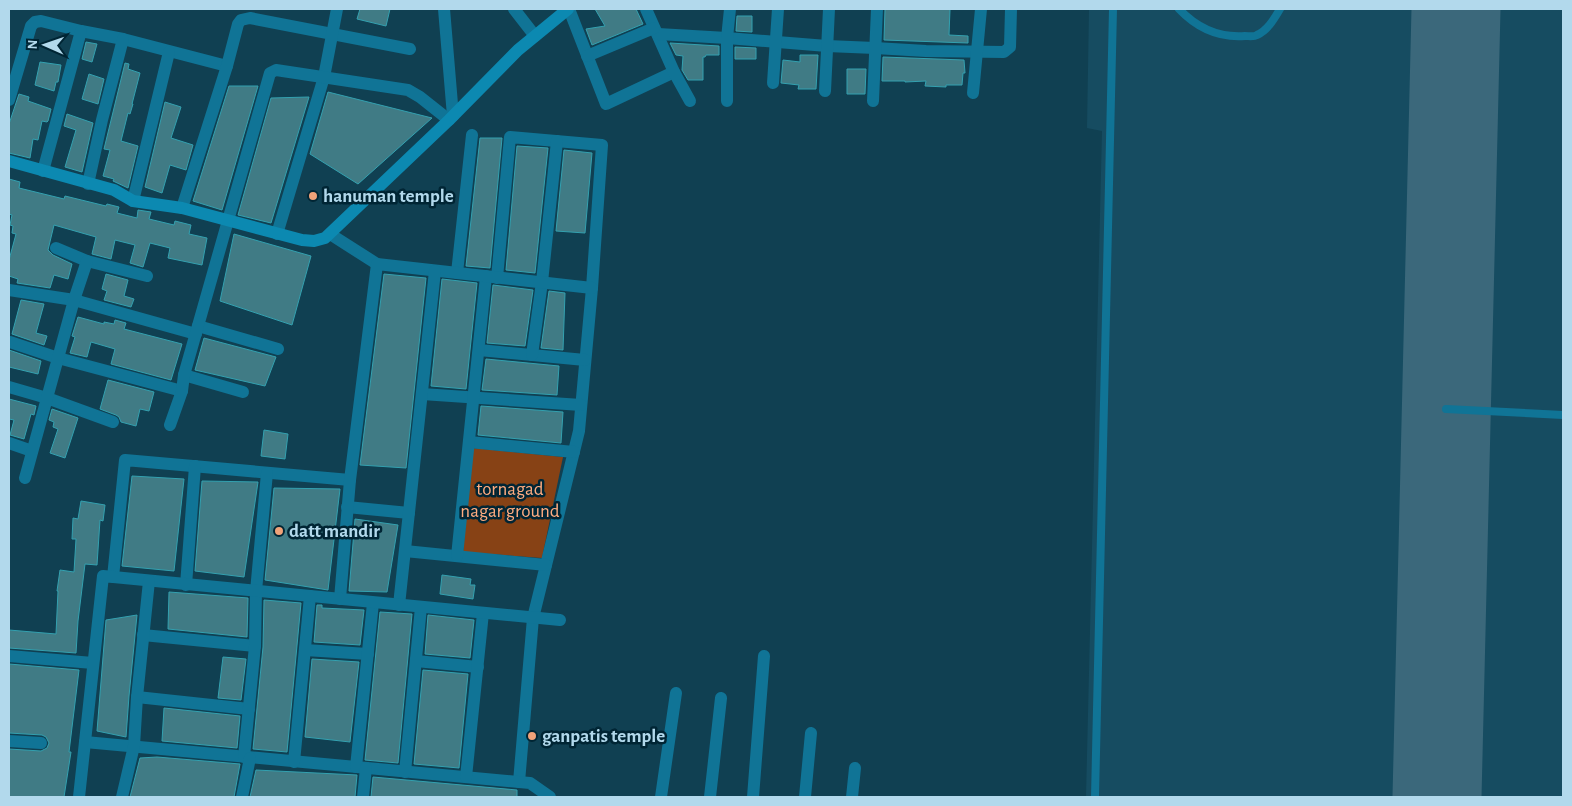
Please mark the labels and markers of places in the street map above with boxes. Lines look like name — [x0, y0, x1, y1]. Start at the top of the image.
place label: hanuman temple — [323, 187, 454, 206]
marker: hanuman temple — [307, 190, 319, 202]
place label: datt mandir — [289, 522, 380, 541]
marker: datt mandir — [273, 525, 285, 537]
place label: ganpatis temple — [542, 727, 665, 746]
marker: ganpatis temple — [526, 730, 538, 742]

